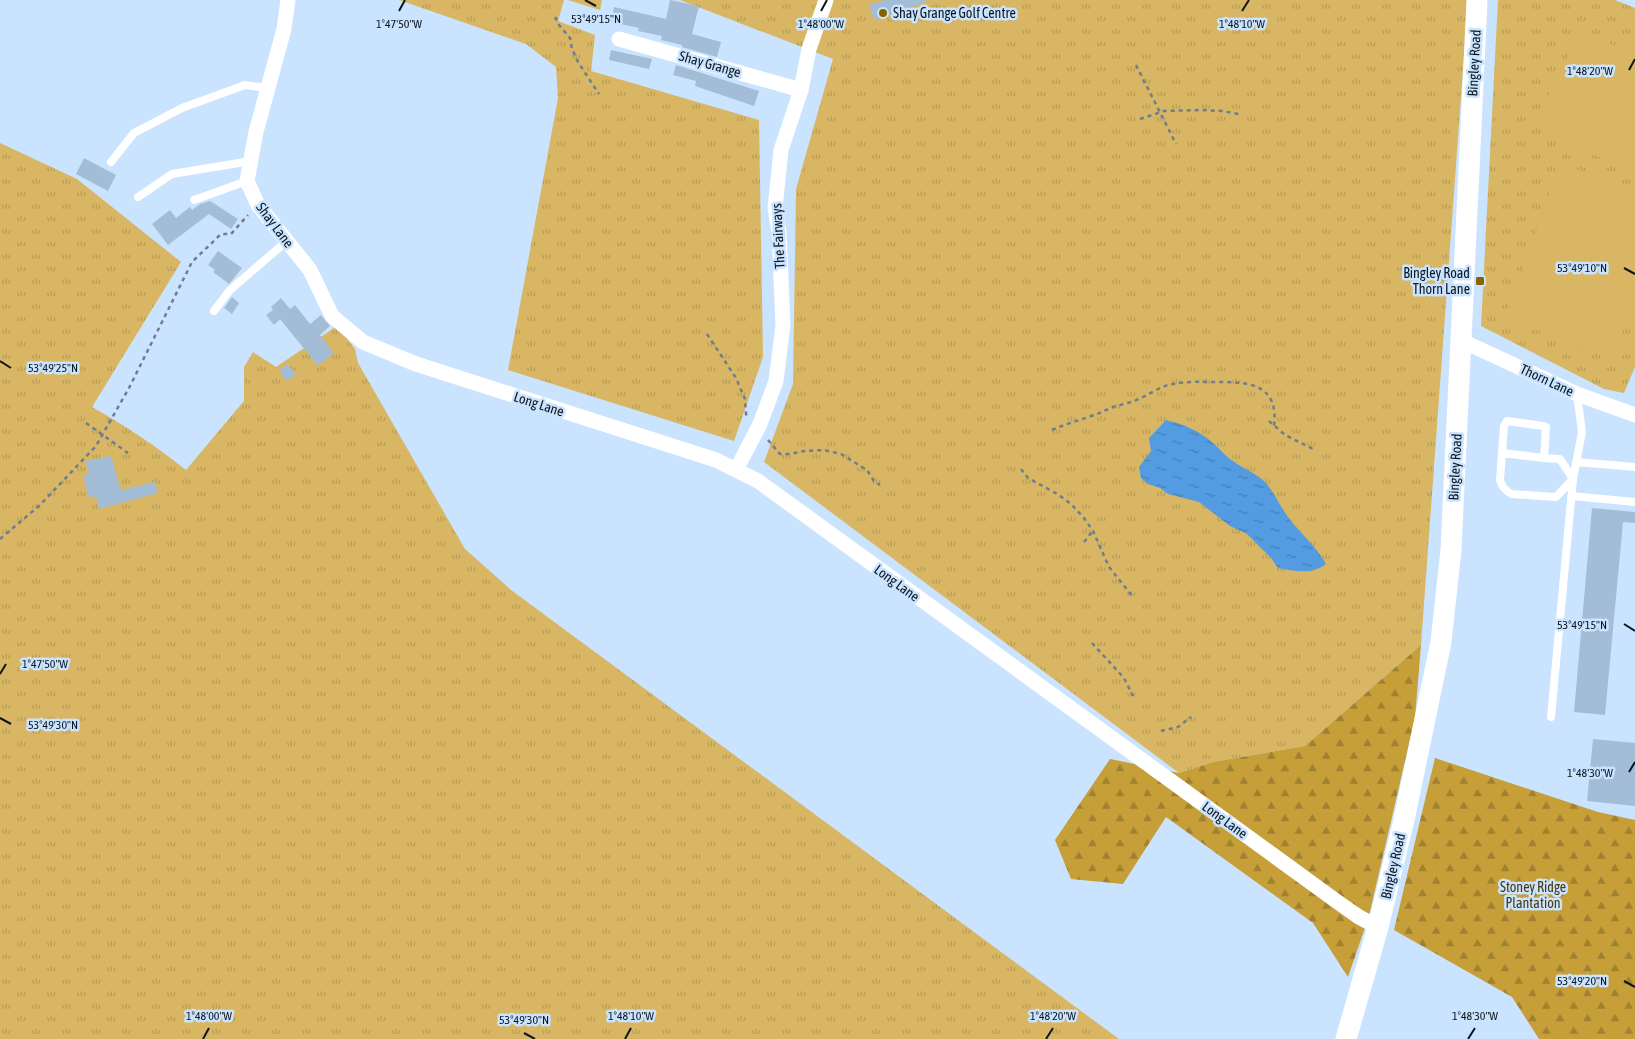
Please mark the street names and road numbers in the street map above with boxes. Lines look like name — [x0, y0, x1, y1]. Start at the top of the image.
street label: Bingley Road — [1464, 29, 1484, 97]
street label: Shay Grange — [677, 48, 743, 80]
street label: Shay Lane — [253, 199, 297, 251]
street label: The Fairways — [768, 203, 788, 269]
street label: Thorn Lane — [1518, 361, 1576, 399]
street label: Long Lane — [512, 388, 566, 420]
street label: Bingley Road — [1445, 433, 1465, 501]
street label: Long Lane — [871, 561, 923, 605]
street label: Long Lane — [1199, 798, 1251, 842]
street label: Bingley Road — [1378, 832, 1408, 900]

